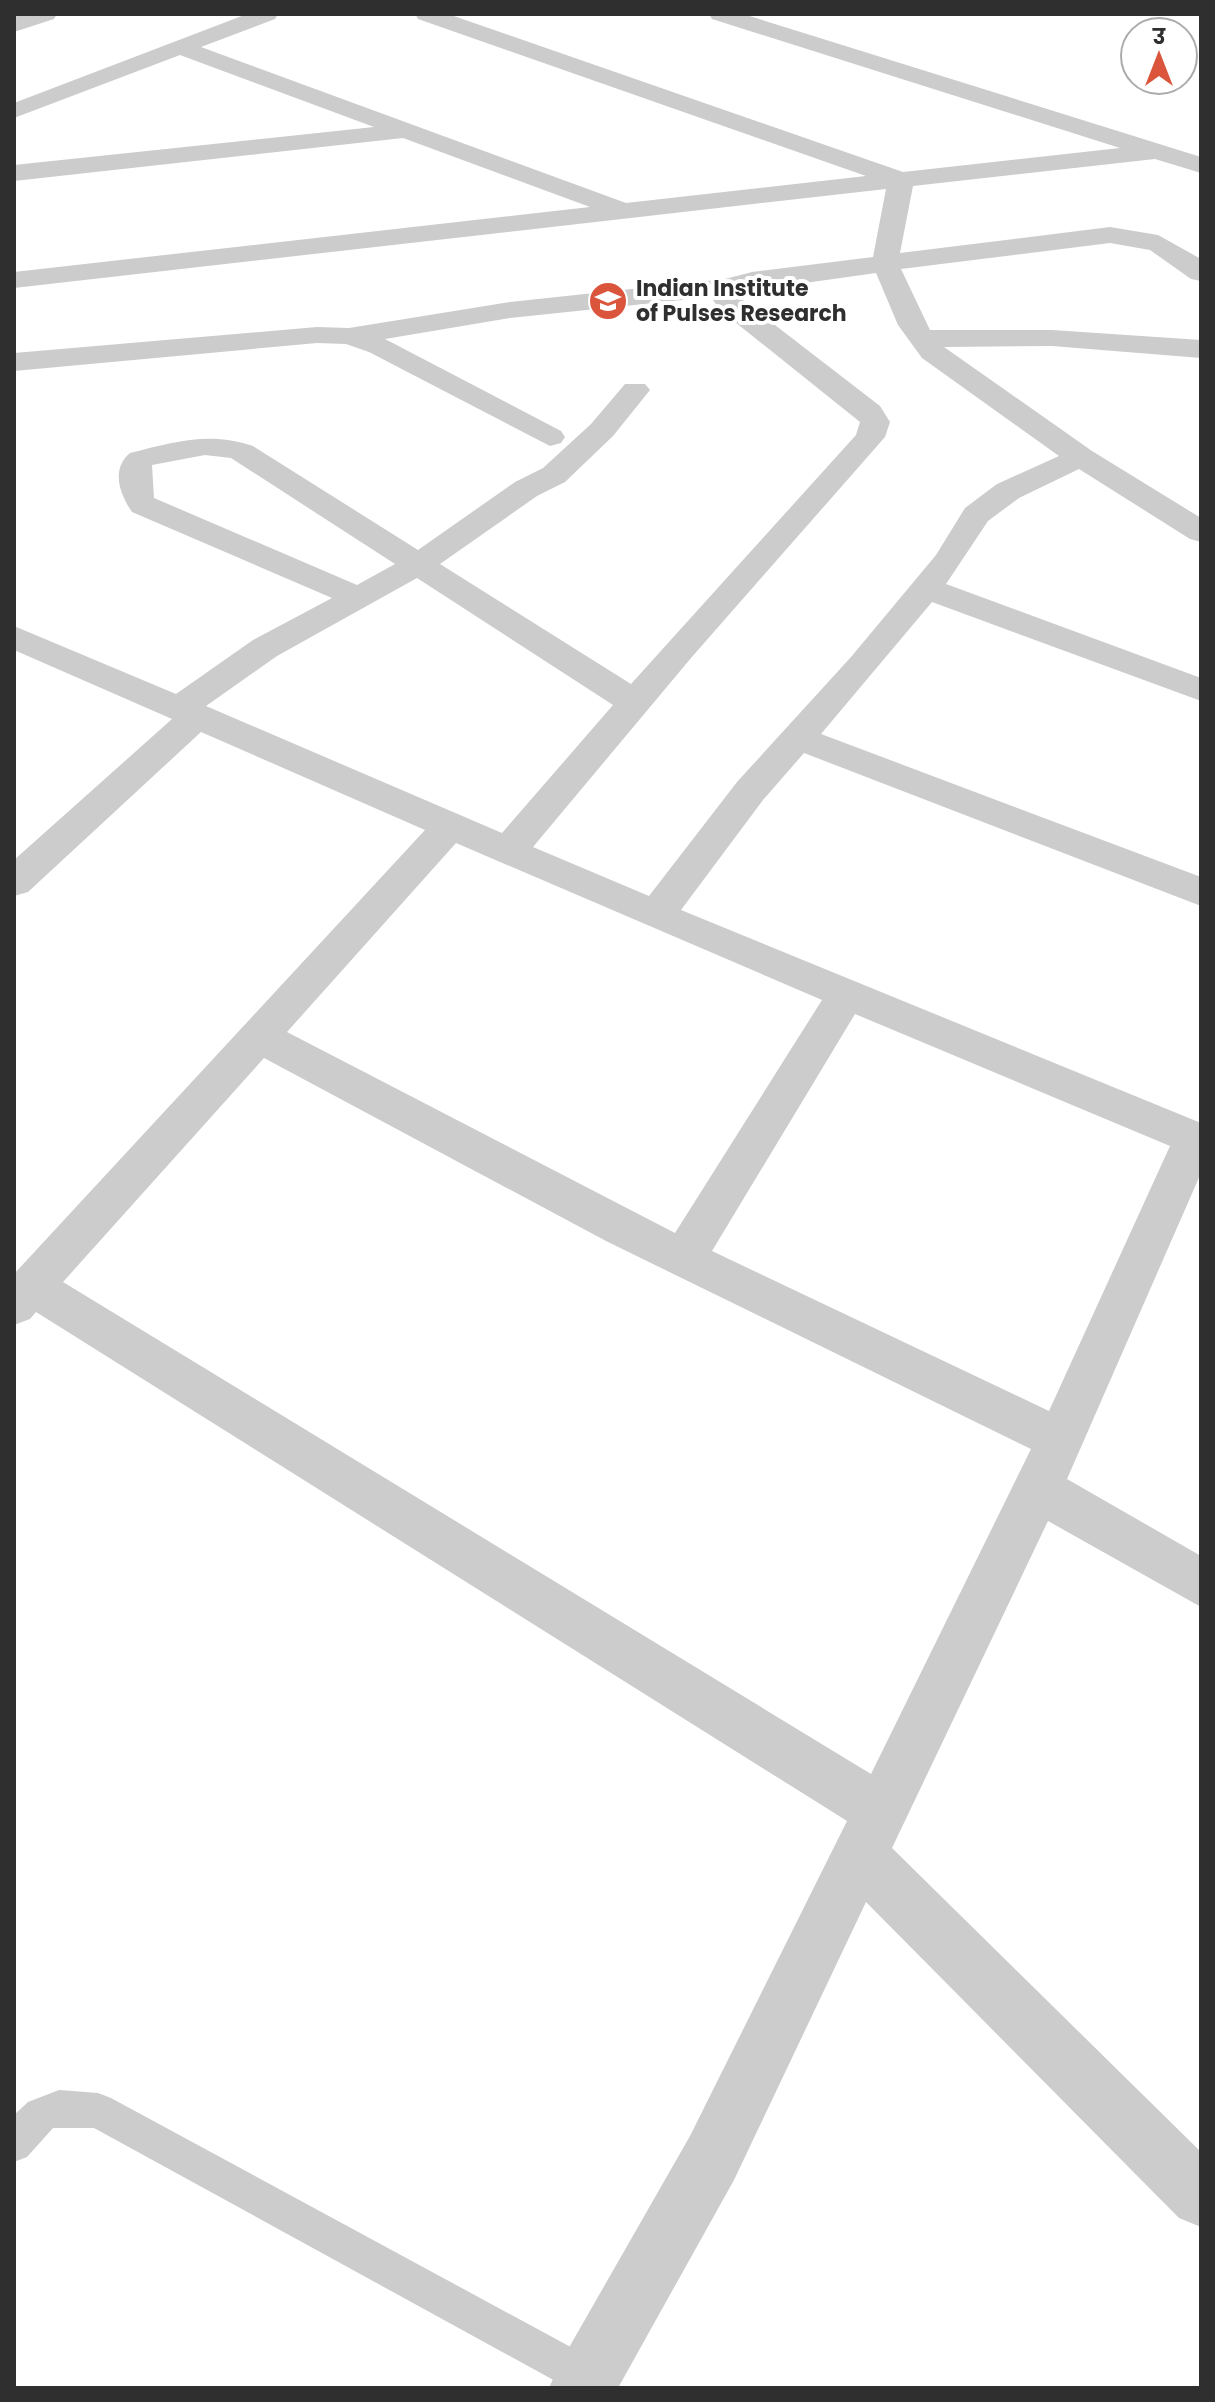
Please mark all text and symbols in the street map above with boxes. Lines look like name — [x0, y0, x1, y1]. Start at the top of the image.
north arrow — [1119, 16, 1199, 96]
text: उ — [1152, 21, 1166, 52]
place label: Indian Institute of Pulses Research — [636, 273, 847, 329]
school or university icon: Indian Institute of Pulses Research — [587, 280, 629, 322]

